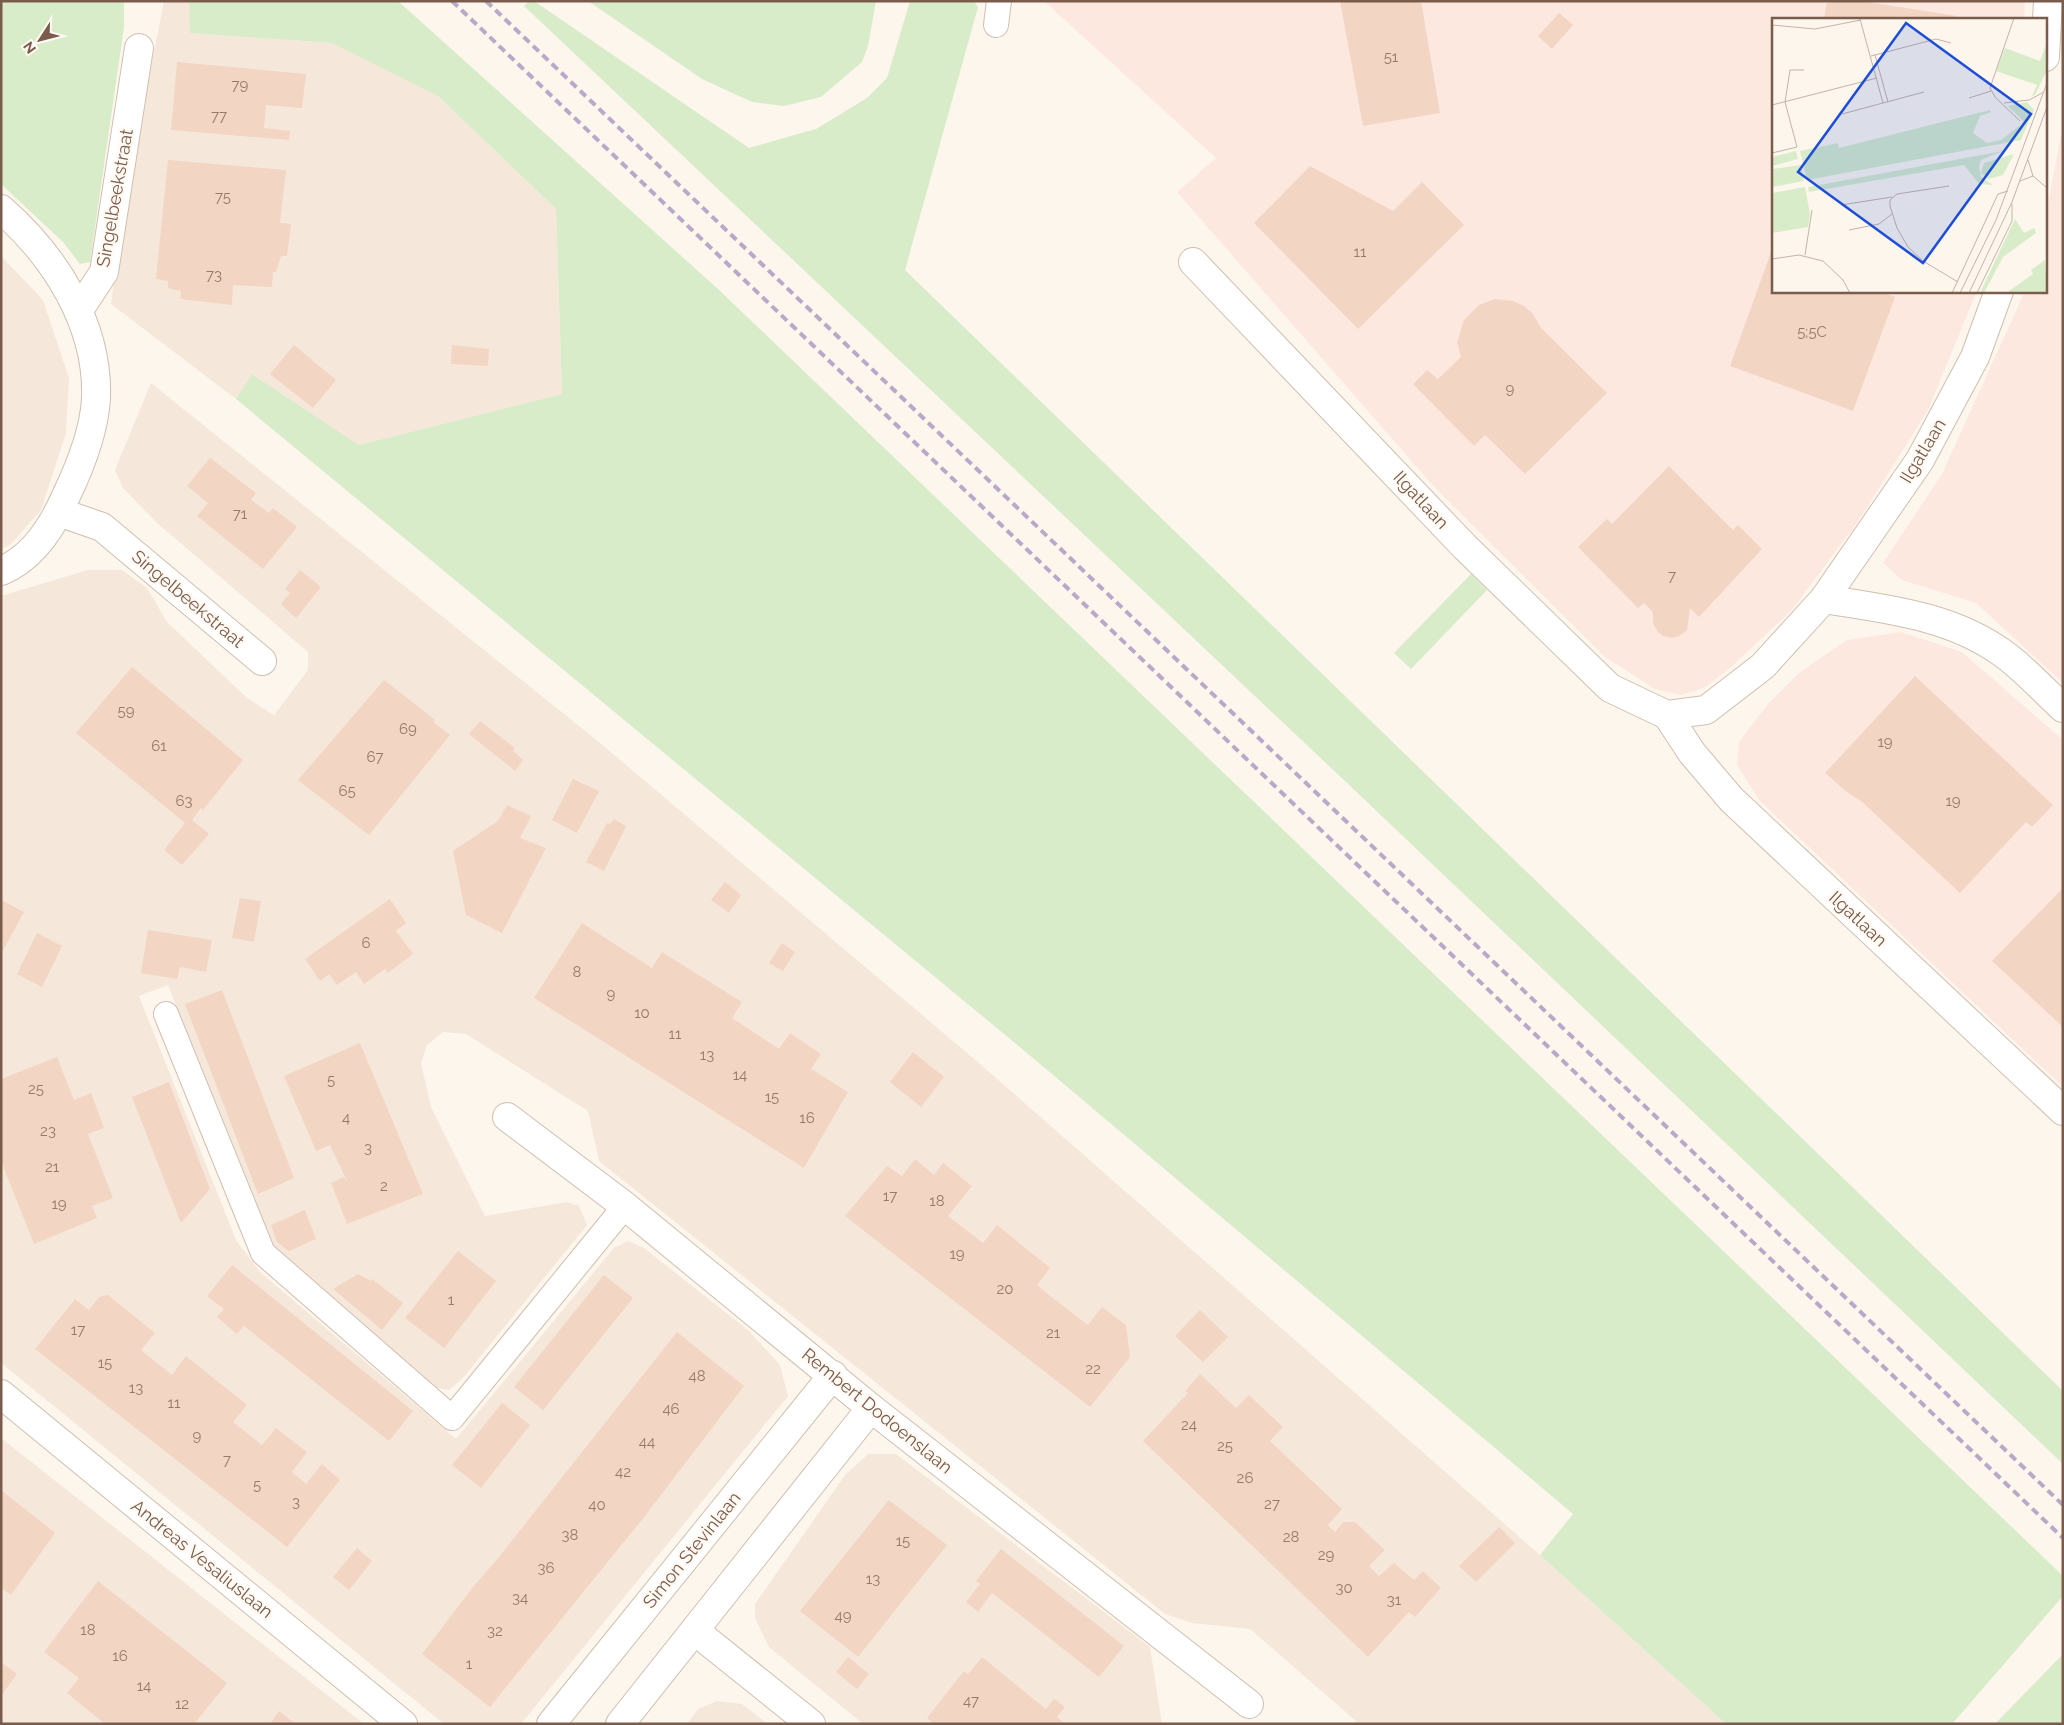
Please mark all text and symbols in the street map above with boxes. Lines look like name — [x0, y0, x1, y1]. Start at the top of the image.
north arrow — [15, 15, 65, 65]
inset map — [1772, 18, 2046, 292]
text: N — [20, 39, 39, 57]
house number: 51 — [1384, 48, 1399, 66]
house number: 79 — [232, 76, 249, 94]
house number: 77 — [211, 107, 227, 125]
street label: Singelbeekstraat — [92, 127, 137, 269]
house number: 75 — [215, 188, 231, 206]
house number: 11 — [1354, 243, 1367, 261]
house number: 73 — [206, 266, 222, 284]
house number: 5;5C — [1797, 323, 1827, 341]
house number: 9 — [1506, 380, 1515, 398]
street label: Ilgatlaan — [1895, 415, 1950, 487]
street label: Ilgatlaan — [1389, 466, 1453, 533]
house number: 71 — [233, 505, 248, 523]
street label: Singelbeekstraat — [128, 545, 249, 652]
house number: 7 — [1668, 567, 1676, 585]
house number: 59 — [118, 702, 135, 720]
house number: 69 — [399, 720, 417, 738]
house number: 19 — [1877, 733, 1893, 751]
house number: 61 — [151, 737, 167, 755]
house number: 67 — [366, 748, 384, 766]
house number: 65 — [338, 782, 356, 800]
house number: 63 — [175, 792, 193, 810]
house number: 19 — [1945, 792, 1961, 810]
street label: Ilgatlaan — [1825, 887, 1892, 951]
house number: 6 — [361, 934, 371, 952]
house number: 8 — [573, 963, 582, 981]
house number: 9 — [607, 985, 616, 1003]
house number: 10 — [634, 1004, 650, 1022]
house number: 11 — [669, 1025, 682, 1043]
house number: 13 — [700, 1046, 714, 1064]
house number: 14 — [733, 1066, 747, 1084]
house number: 5 — [327, 1071, 335, 1089]
house number: 25 — [28, 1080, 44, 1098]
house number: 15 — [765, 1088, 779, 1106]
house number: 4 — [342, 1109, 350, 1127]
house number: 16 — [799, 1109, 815, 1127]
house number: 23 — [40, 1122, 56, 1140]
house number: 3 — [364, 1139, 372, 1157]
house number: 21 — [45, 1158, 60, 1176]
house number: 2 — [380, 1177, 388, 1195]
house number: 17 — [883, 1187, 897, 1205]
house number: 18 — [929, 1192, 945, 1210]
house number: 19 — [51, 1195, 67, 1213]
house number: 19 — [949, 1245, 965, 1263]
house number: 20 — [997, 1280, 1014, 1298]
house number: 1 — [448, 1291, 455, 1309]
house number: 17 — [71, 1321, 85, 1339]
house number: 21 — [1046, 1324, 1061, 1342]
street label: Rembert Dodoenslaan — [798, 1343, 957, 1478]
house number: 15 — [98, 1354, 112, 1372]
house number: 22 — [1085, 1360, 1101, 1378]
house number: 48 — [688, 1367, 706, 1385]
house number: 13 — [129, 1379, 143, 1397]
house number: 11 — [168, 1394, 181, 1412]
house number: 46 — [662, 1400, 680, 1418]
house number: 24 — [1181, 1416, 1197, 1434]
house number: 9 — [193, 1427, 202, 1445]
house number: 44 — [639, 1433, 655, 1451]
house number: 25 — [1217, 1437, 1233, 1455]
house number: 7 — [223, 1451, 231, 1469]
house number: 42 — [615, 1463, 631, 1481]
house number: 26 — [1237, 1469, 1253, 1487]
house number: 5 — [253, 1476, 261, 1494]
street label: Simon Stevinlaan — [638, 1487, 745, 1612]
house number: 3 — [292, 1493, 300, 1511]
street label: Andreas Vesaliuslaan — [127, 1495, 277, 1622]
house number: 27 — [1264, 1495, 1280, 1513]
house number: 40 — [588, 1496, 606, 1514]
house number: 38 — [562, 1526, 579, 1544]
house number: 28 — [1283, 1528, 1299, 1546]
house number: 15 — [896, 1532, 910, 1550]
house number: 29 — [1318, 1546, 1335, 1564]
house number: 36 — [537, 1559, 555, 1577]
house number: 13 — [866, 1570, 880, 1588]
house number: 30 — [1335, 1579, 1353, 1597]
house number: 34 — [512, 1589, 528, 1607]
house number: 31 — [1387, 1591, 1402, 1609]
house number: 49 — [835, 1607, 852, 1625]
house number: 18 — [80, 1621, 96, 1639]
house number: 32 — [487, 1622, 503, 1640]
house number: 16 — [112, 1647, 128, 1665]
house number: 1 — [466, 1655, 473, 1673]
house number: 14 — [137, 1677, 151, 1695]
house number: 47 — [963, 1692, 979, 1710]
house number: 12 — [175, 1695, 189, 1713]

